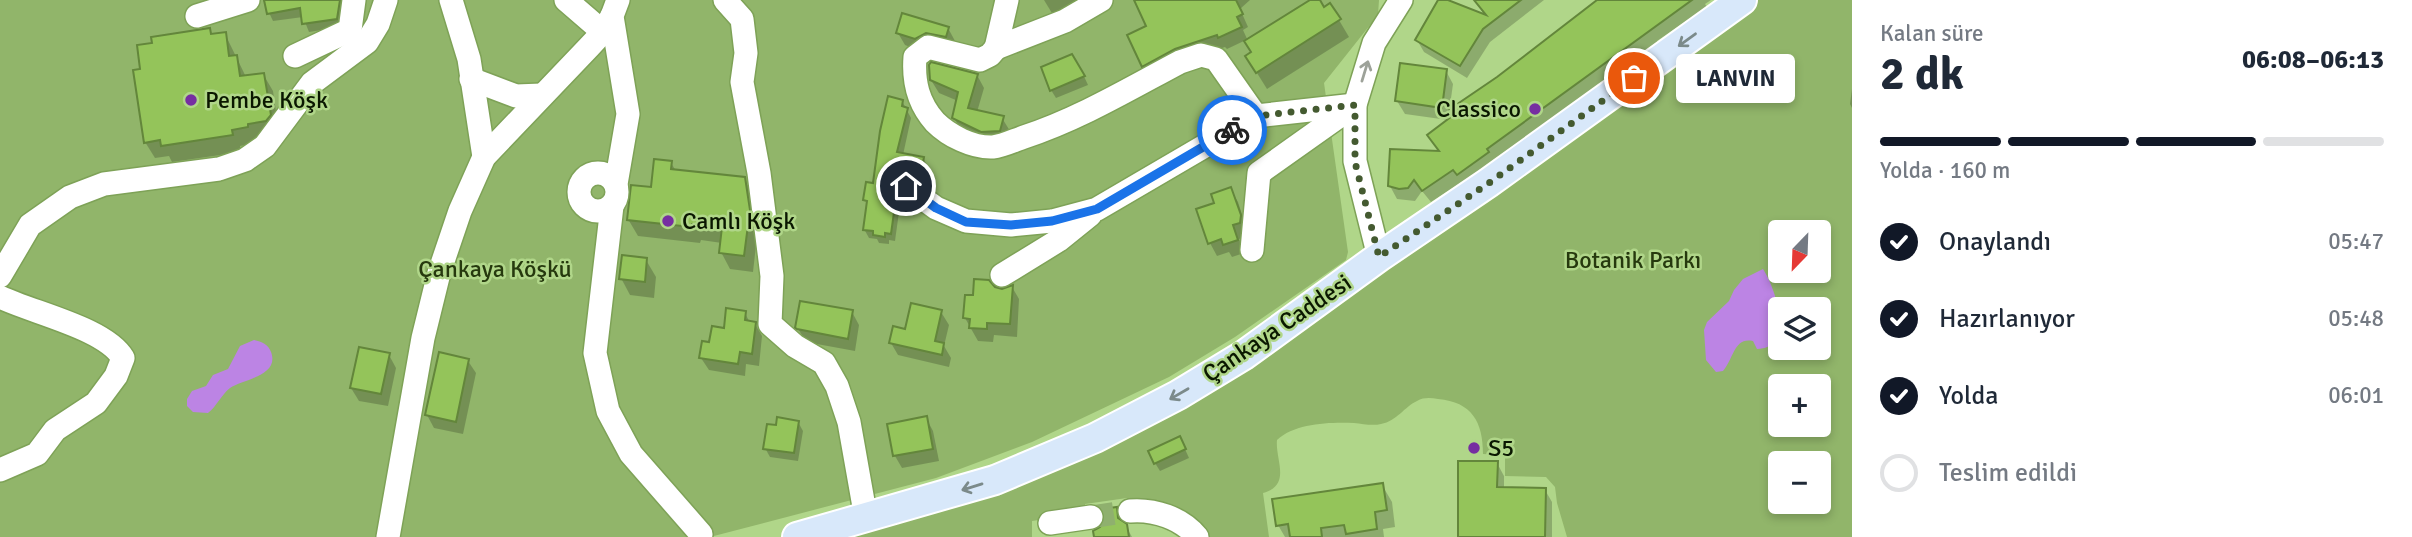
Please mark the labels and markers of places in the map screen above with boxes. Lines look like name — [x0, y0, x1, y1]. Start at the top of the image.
pin — [1604, 48, 1664, 108]
callout: LANVIN — [1676, 54, 1795, 102]
place label: Pembe Köşk — [205, 85, 328, 115]
marker: Pembe Köşk — [183, 92, 199, 108]
place label: Classico — [1436, 94, 1521, 124]
marker: Classico — [1527, 101, 1543, 117]
pin — [876, 156, 936, 216]
place label: Camlı Köşk — [682, 206, 795, 236]
marker: Camlı Köşk — [660, 213, 676, 229]
place label: S5 — [1488, 433, 1514, 463]
marker: S5 — [1466, 440, 1482, 456]

